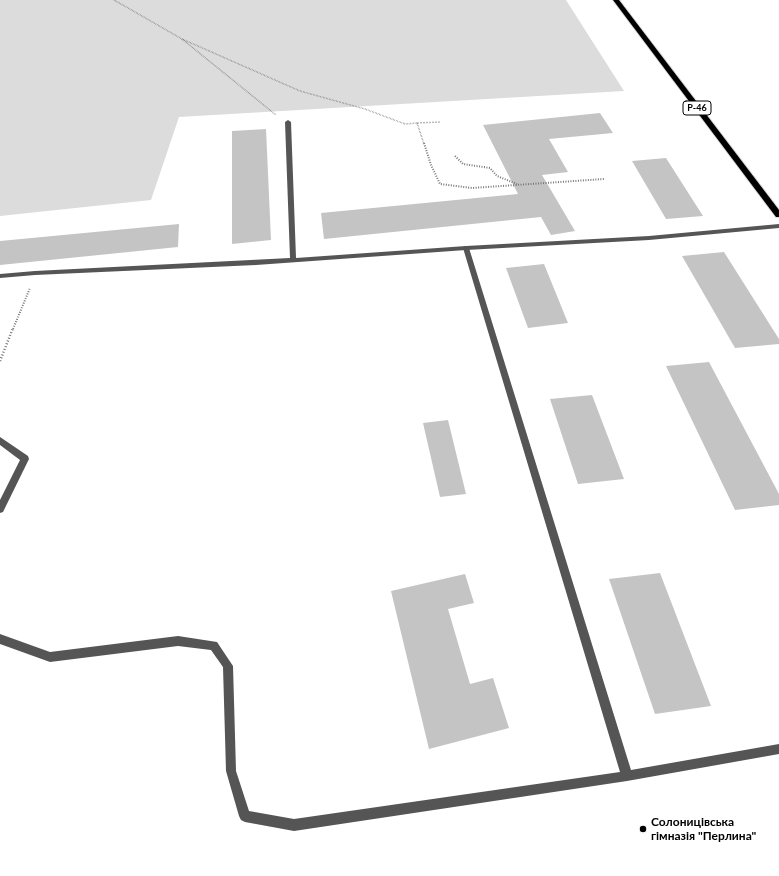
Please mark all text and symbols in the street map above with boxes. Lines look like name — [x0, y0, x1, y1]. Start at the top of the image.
road number: Р-46 — [683, 101, 711, 115]
place label: Солоницівська гімназія "Перлина" — [651, 815, 756, 843]
marker: Солоницівська гімназія "Перлина" — [638, 824, 648, 834]

